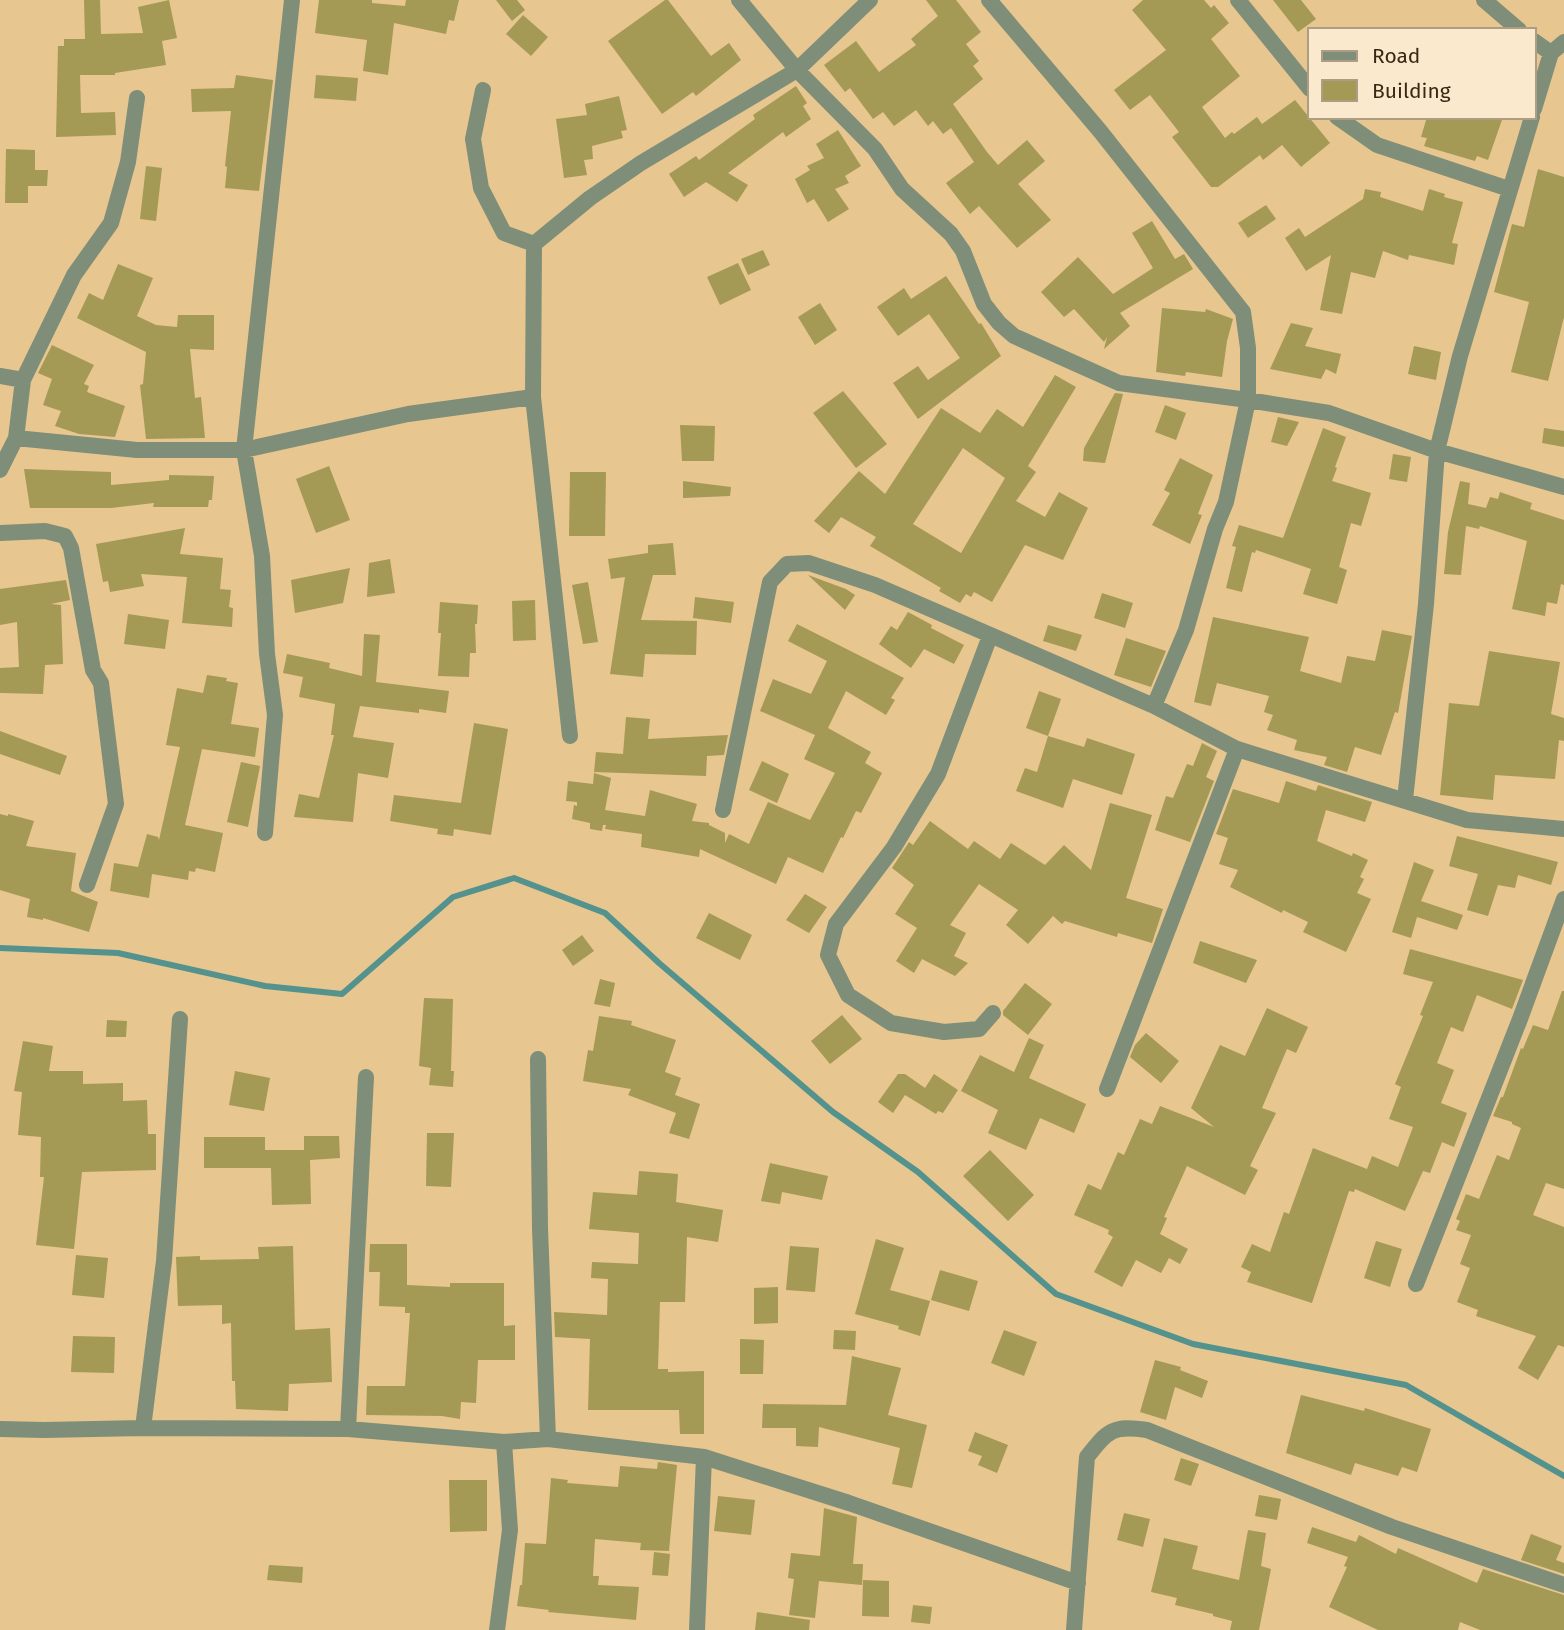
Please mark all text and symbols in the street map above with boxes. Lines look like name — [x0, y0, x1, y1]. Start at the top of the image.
legend — [1308, 28, 1536, 119]
text: Road — [1372, 43, 1420, 69]
text: Building — [1372, 78, 1451, 104]

